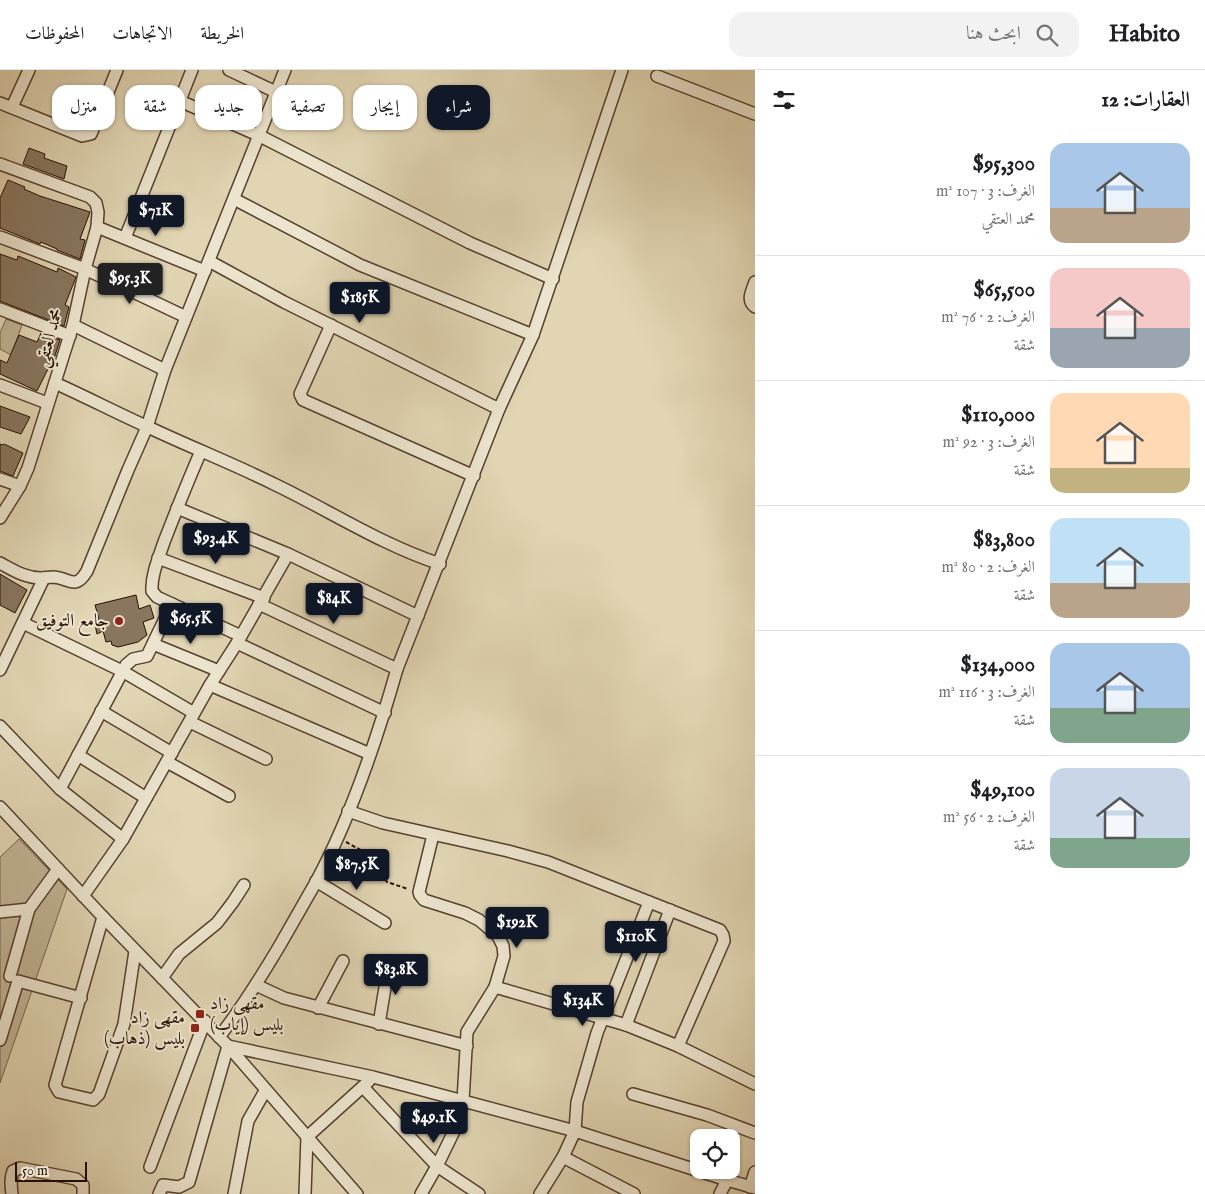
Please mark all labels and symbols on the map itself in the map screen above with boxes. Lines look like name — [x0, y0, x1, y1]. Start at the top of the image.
pin: $71K — [126, 194, 186, 237]
pin: $95.3K — [89, 262, 171, 305]
pin: $185K — [325, 282, 395, 324]
street label: محمد العتقي — [31, 306, 74, 371]
pin: $93.4K — [175, 522, 257, 565]
pin: $84K — [304, 582, 364, 625]
pin: $65.5K — [150, 602, 232, 645]
place label: جامع التوفيق — [36, 610, 109, 636]
marker: جامع التوفيق — [113, 615, 125, 627]
pin: $87.5K — [316, 848, 398, 891]
pin: $192K — [482, 906, 552, 949]
pin: $110K — [601, 920, 671, 963]
pin: $83.8K — [355, 954, 437, 996]
pin: $134K — [548, 984, 618, 1027]
place label: مقهى زاد بليس (إياب) — [210, 993, 284, 1037]
place label: مقهى زاد بليس (ذهاب) — [104, 1007, 185, 1051]
marker: مقهى زاد بليس (إياب) — [194, 1008, 206, 1020]
marker: مقهى زاد بليس (ذهاب) — [189, 1022, 201, 1034]
pin: $49.1K — [393, 1102, 475, 1144]
scale bar — [15, 1159, 88, 1182]

